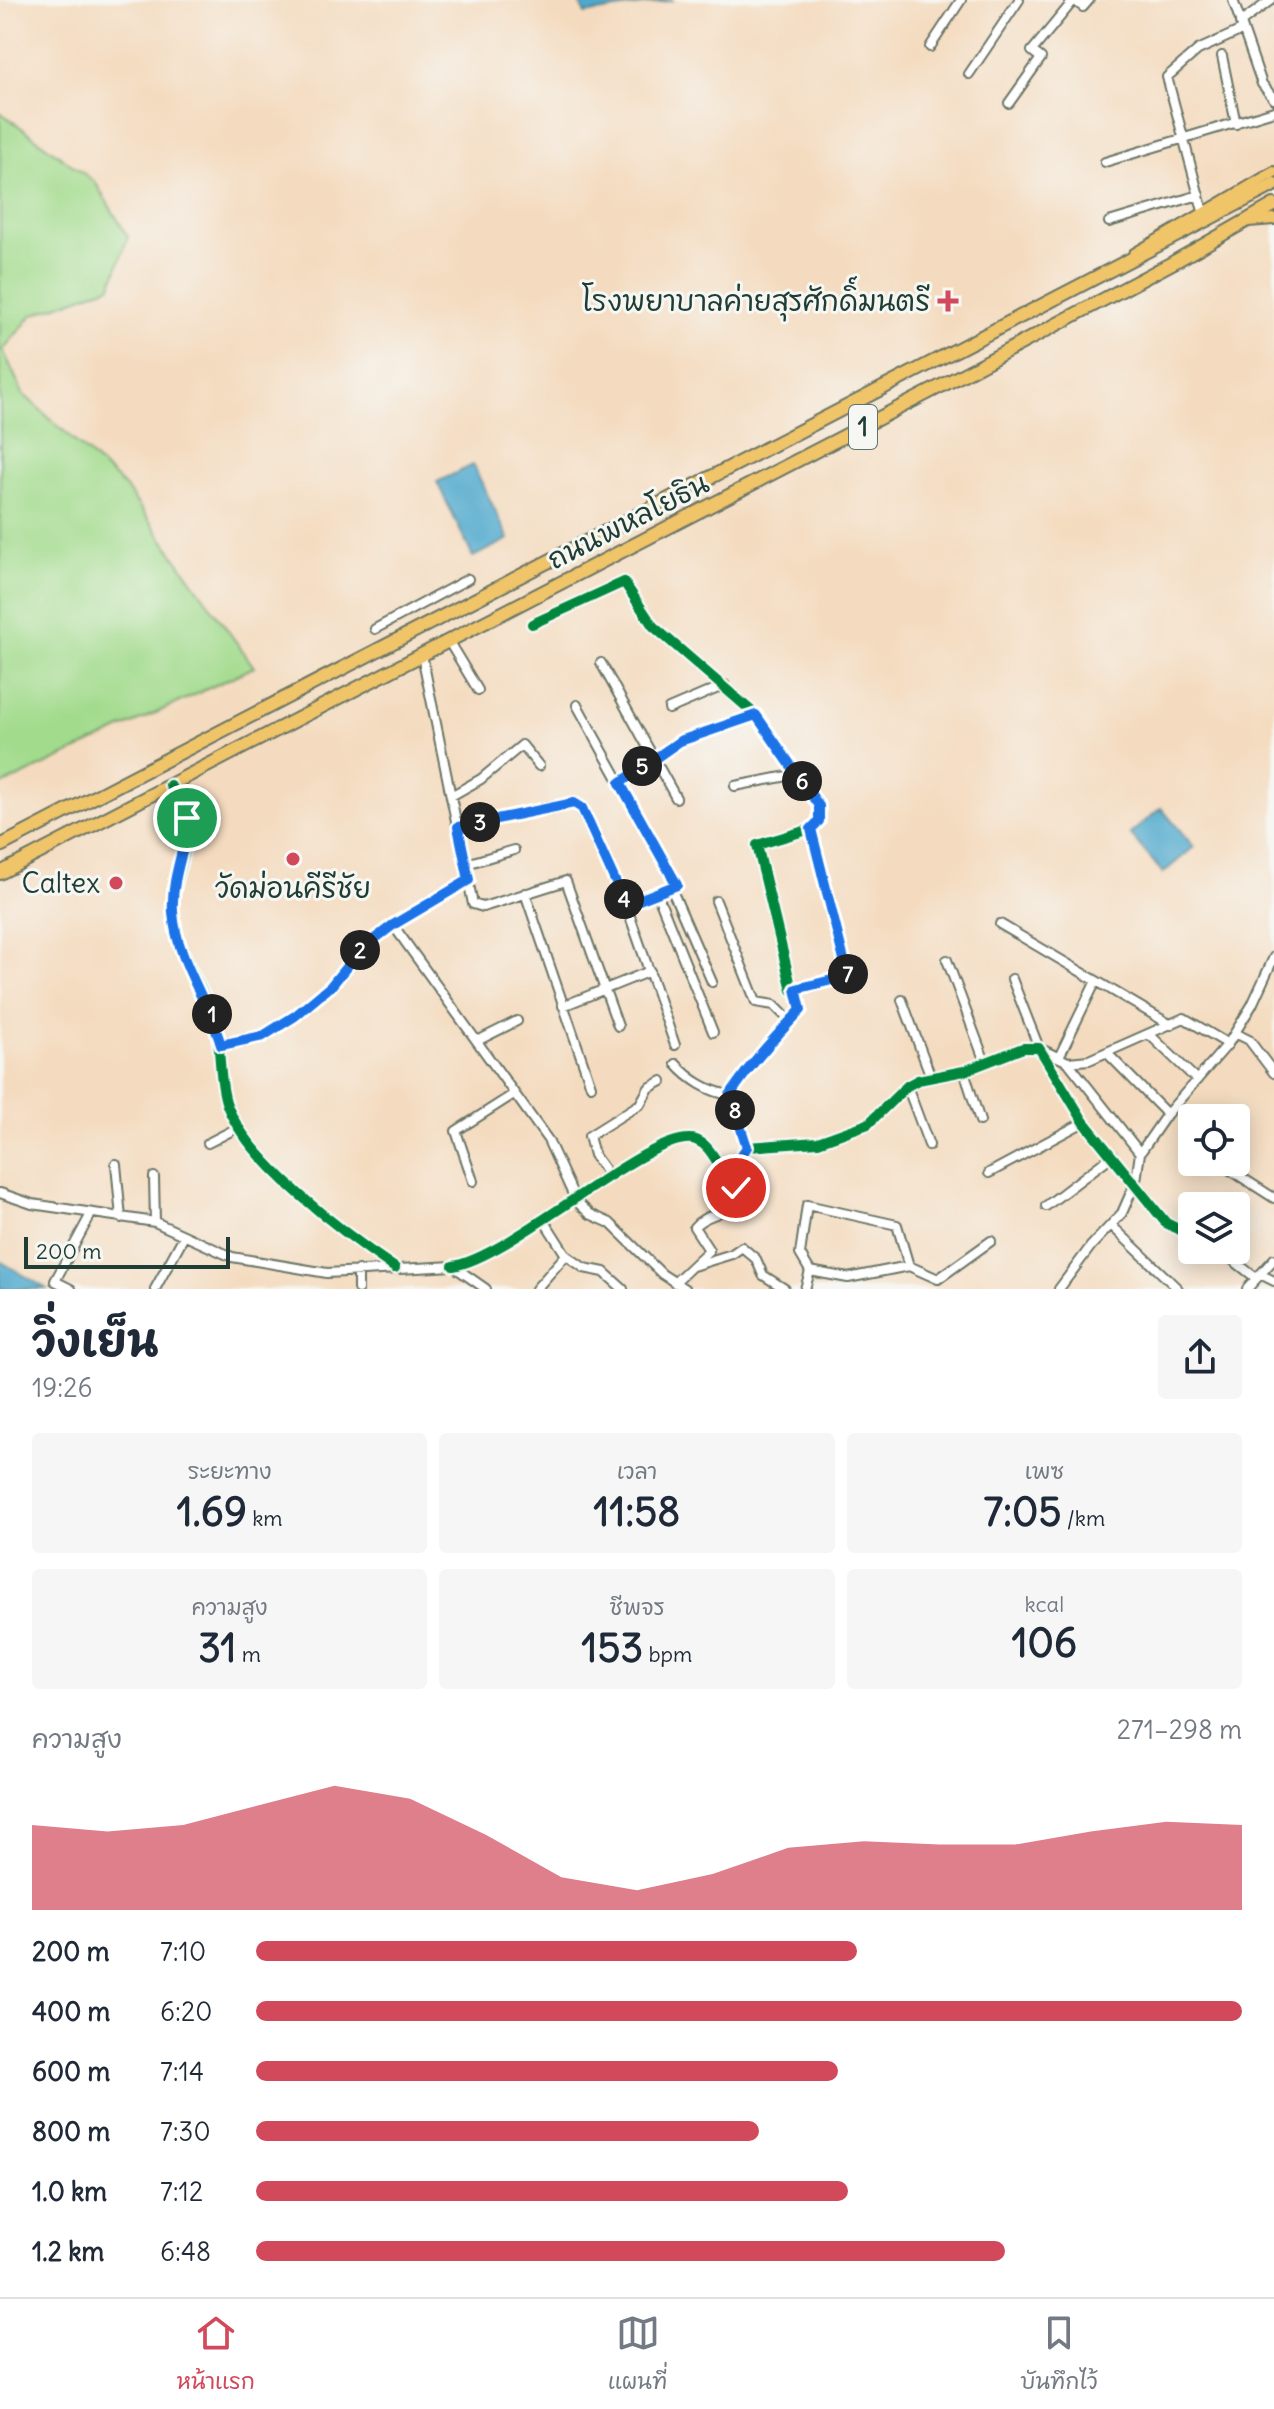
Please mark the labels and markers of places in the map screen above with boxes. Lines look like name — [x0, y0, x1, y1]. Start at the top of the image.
place label: โรงพยาบาลค่ายสุรศักดิ์มนตรี — [582, 276, 930, 322]
marker: โรงพยาบาลค่ายสุรศักดิ์มนตรี — [937, 290, 959, 312]
pin: 5 — [622, 746, 662, 786]
pin: 6 — [782, 761, 822, 801]
pin — [153, 784, 221, 852]
pin: 3 — [460, 802, 500, 842]
marker: วัดม่อนคีรีชัย — [284, 850, 302, 868]
place label: Caltex — [22, 865, 100, 901]
place label: วัดม่อนคีรีชัย — [215, 870, 371, 906]
marker: Caltex — [107, 874, 125, 892]
pin: 4 — [604, 879, 644, 919]
pin: 2 — [340, 930, 380, 970]
pin: 7 — [828, 954, 868, 994]
pin: 1 — [192, 994, 232, 1034]
pin: 8 — [715, 1090, 755, 1130]
pin — [702, 1154, 770, 1222]

